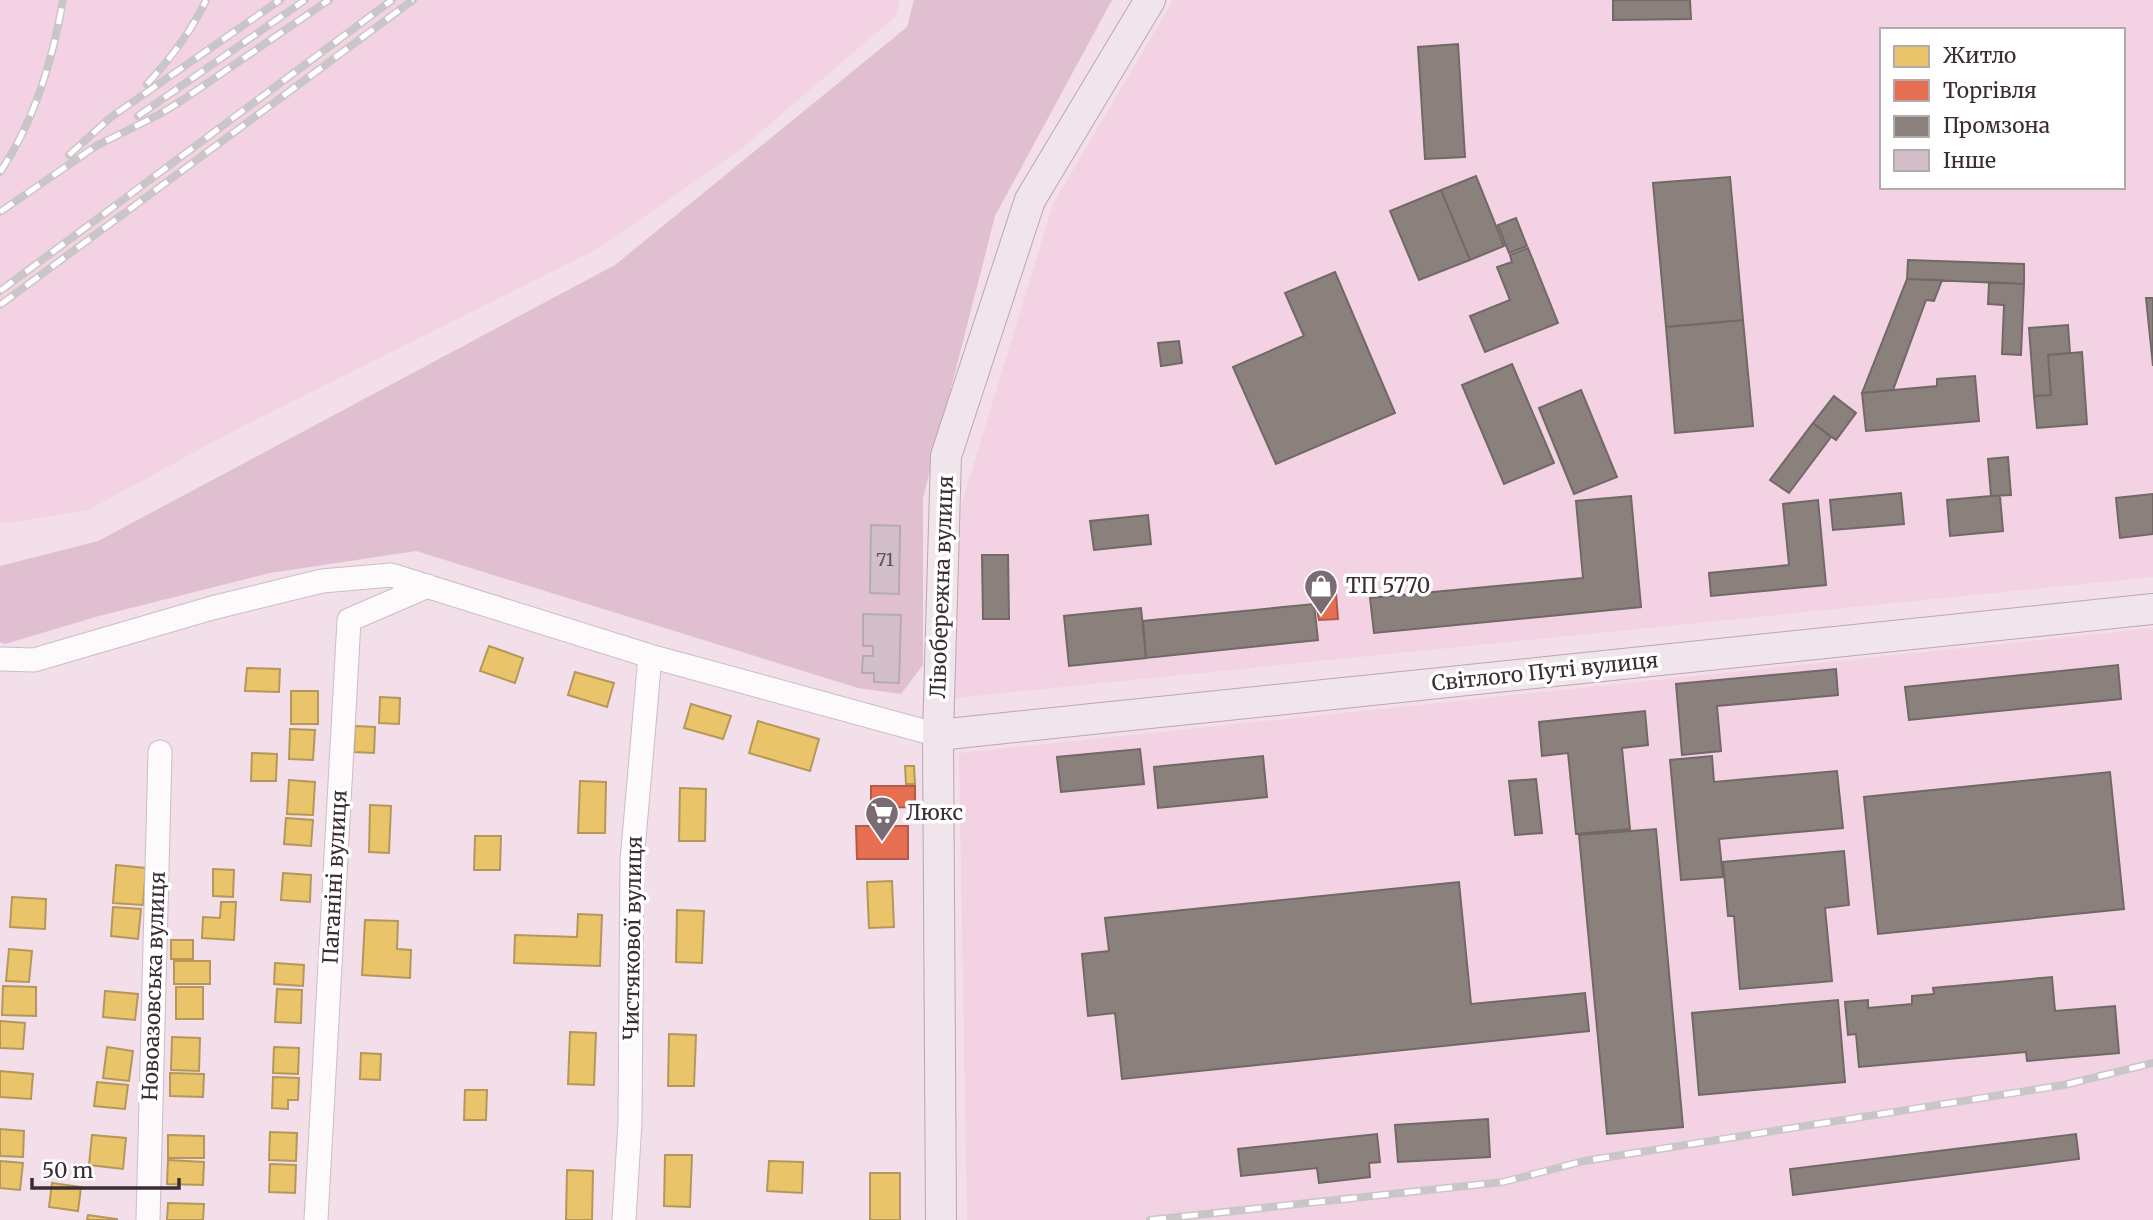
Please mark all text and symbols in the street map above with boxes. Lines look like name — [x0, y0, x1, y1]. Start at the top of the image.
legend — [1880, 28, 2125, 189]
text: Житло — [1943, 42, 2016, 69]
text: Торгівля — [1943, 77, 2037, 104]
text: Промзона — [1943, 112, 2050, 139]
text: Інше — [1943, 147, 1996, 174]
street label: Лівобережна вулиця — [924, 475, 959, 699]
house number: 71 — [876, 548, 894, 571]
shop icon: ТП 5770 — [1302, 567, 1340, 616]
place label: ТП 5770 — [1346, 572, 1430, 599]
street label: Світлого Путі вулиця — [1430, 646, 1659, 697]
street label: Паганіні вулиця — [316, 789, 353, 965]
supermarket icon: Люкс — [863, 794, 901, 843]
place label: Люкс — [906, 799, 963, 826]
street label: Чистякової вулиця — [617, 836, 648, 1040]
street label: Новоазовська вулиця — [136, 871, 171, 1101]
scale bar — [32, 1146, 178, 1190]
text: 50 m — [42, 1157, 93, 1184]

